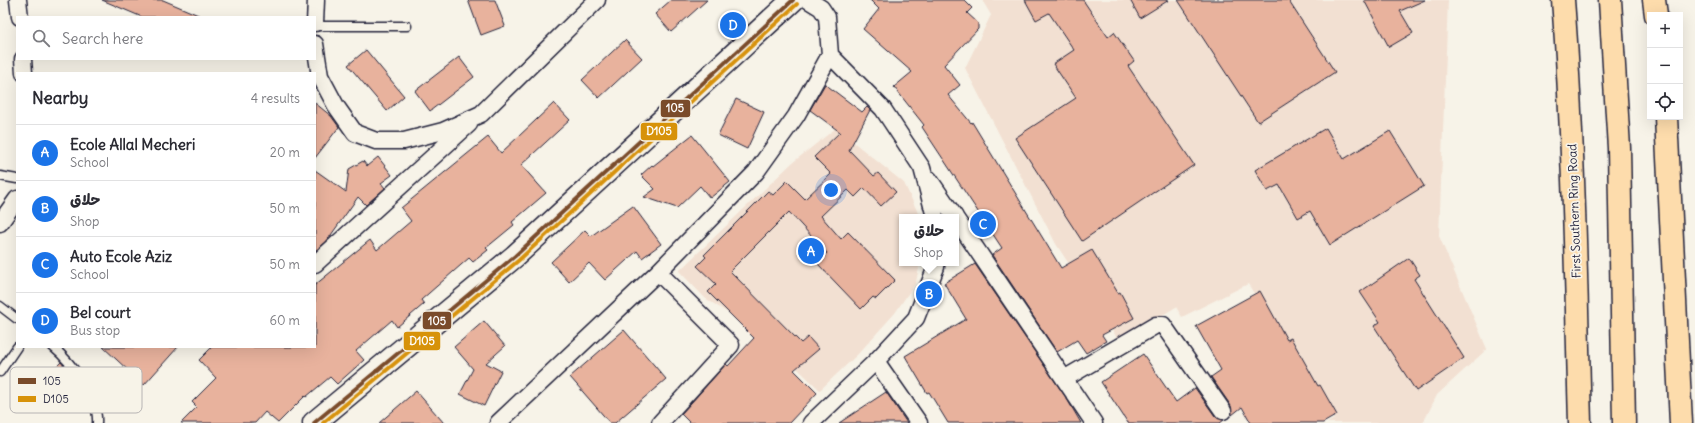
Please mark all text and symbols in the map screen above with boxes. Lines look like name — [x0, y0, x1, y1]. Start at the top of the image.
pin: D — [720, 10, 746, 40]
map controls — [1647, 12, 1683, 120]
button: + — [1647, 12, 1683, 48]
search box — [16, 16, 316, 60]
icon: search — [30, 27, 52, 49]
text: Search here — [62, 29, 143, 48]
button: − — [1647, 48, 1683, 84]
button: locate — [1647, 84, 1683, 120]
text: Nearby — [32, 87, 88, 109]
text: 4 results — [251, 90, 300, 107]
line badge: 105 — [660, 99, 691, 118]
text: 105 — [666, 101, 684, 115]
line badge: D105 — [640, 122, 678, 141]
text: D105 — [646, 124, 672, 138]
text: Ecole Allal Mecheri — [70, 135, 195, 154]
text: A — [41, 144, 49, 161]
text: 20 m — [270, 144, 300, 161]
street label: First Southern Ring Road — [1564, 144, 1584, 278]
text: School — [70, 154, 109, 171]
your location — [821, 180, 841, 200]
text: حلاق — [70, 190, 100, 209]
text: B — [41, 200, 49, 217]
text: 50 m — [269, 200, 300, 217]
pin: C — [970, 209, 996, 239]
text: Shop — [70, 213, 99, 230]
popup — [899, 214, 959, 266]
text: حلاق — [914, 221, 944, 240]
pin: A — [798, 236, 824, 266]
text: Shop — [914, 244, 943, 261]
text: Auto Ecole Aziz — [70, 247, 172, 266]
text: C — [41, 256, 49, 273]
text: 50 m — [269, 256, 300, 273]
text: School — [70, 266, 109, 283]
pin: B — [916, 279, 942, 309]
text: Bel court — [70, 303, 131, 322]
line badge: 105 — [422, 311, 452, 330]
text: D — [40, 312, 50, 329]
text: 60 m — [269, 312, 300, 329]
text: 105 — [428, 314, 446, 328]
text: Bus stop — [70, 322, 120, 339]
line badge: D105 — [403, 331, 441, 351]
text: D105 — [409, 334, 435, 348]
legend — [10, 367, 142, 413]
text: 105 — [43, 374, 61, 388]
text: D105 — [43, 392, 69, 406]

